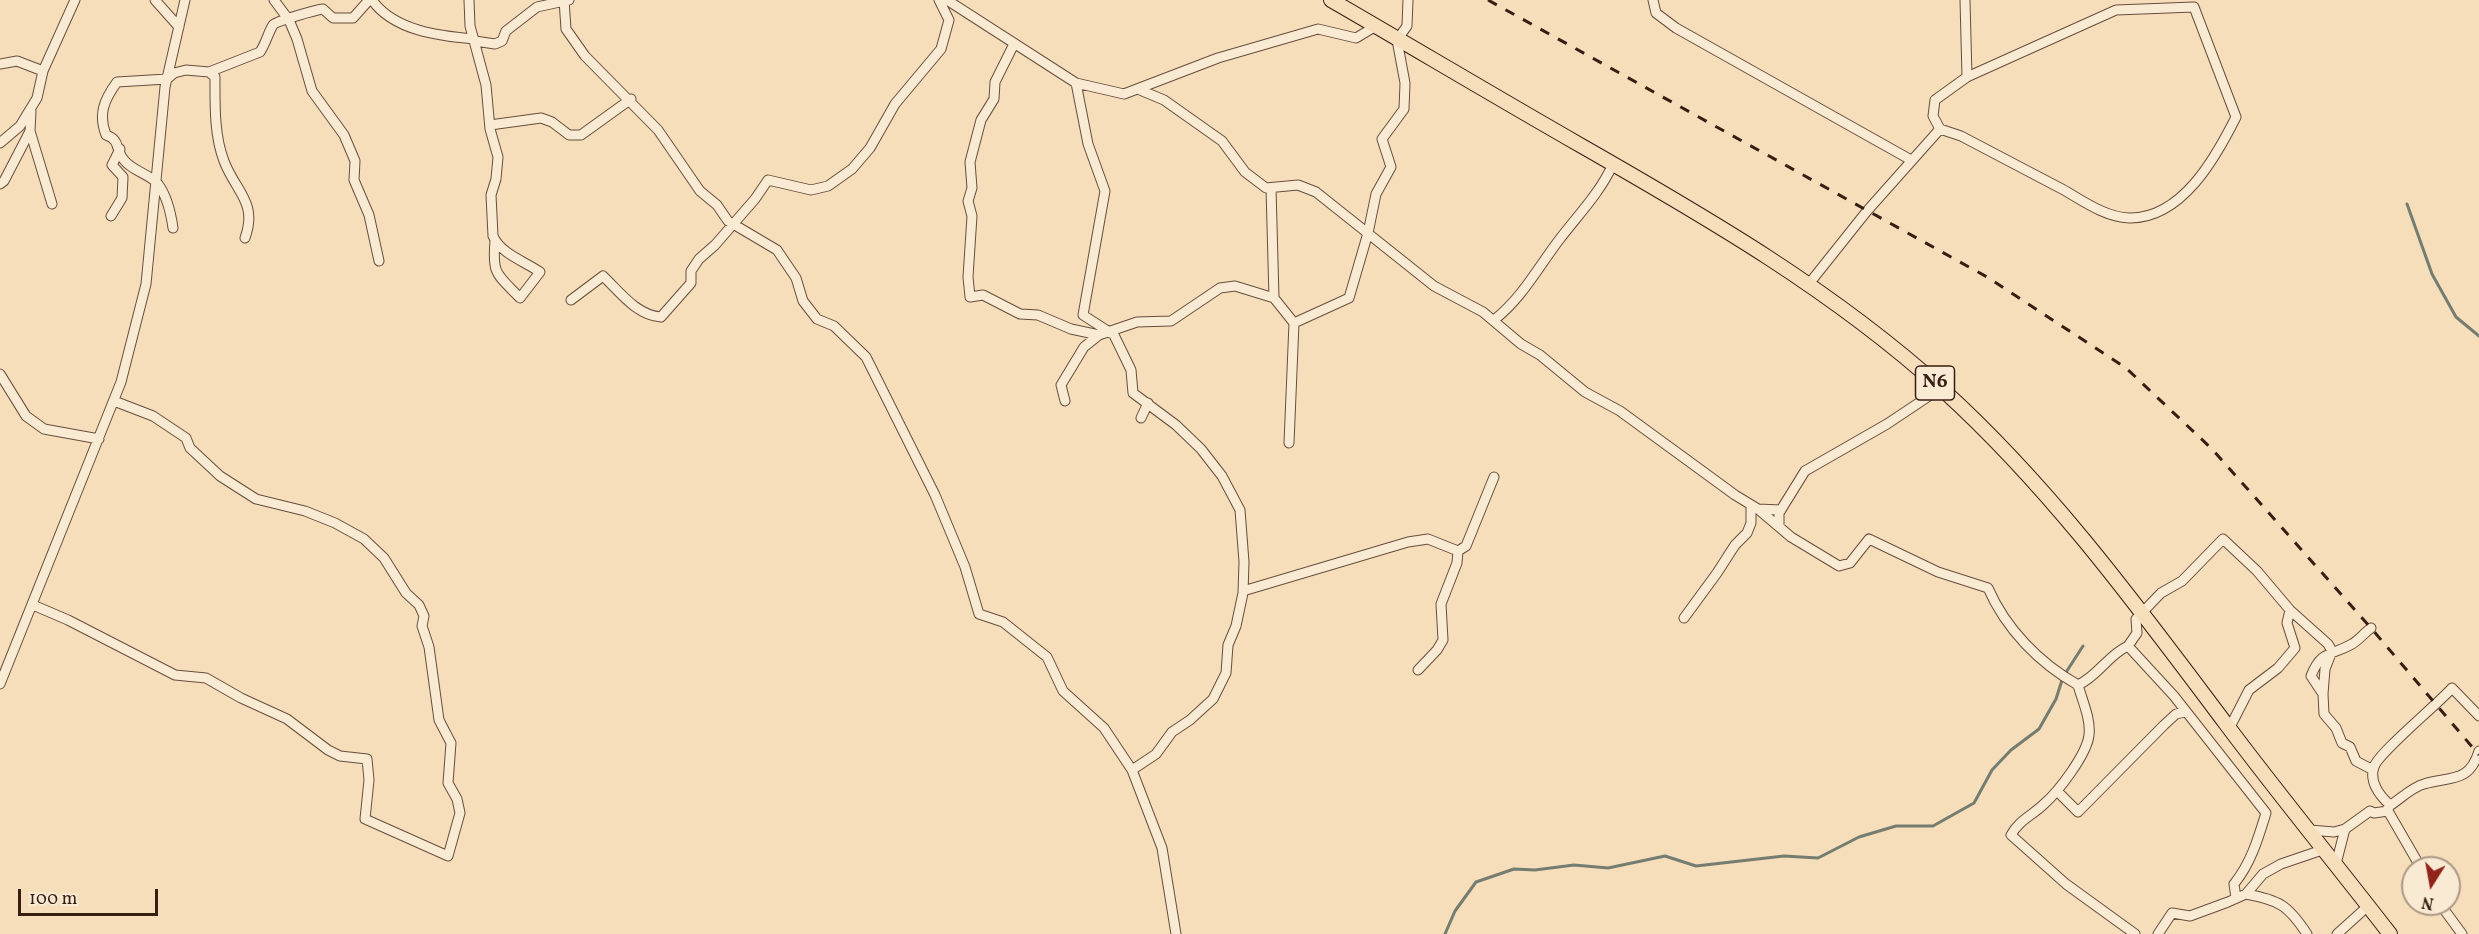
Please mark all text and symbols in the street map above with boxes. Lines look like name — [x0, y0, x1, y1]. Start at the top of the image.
road number: N6 — [1916, 366, 1954, 400]
north arrow — [2401, 856, 2461, 916]
scale bar — [21, 877, 160, 915]
text: 100 m — [29, 887, 78, 912]
text: N — [2420, 890, 2436, 914]

